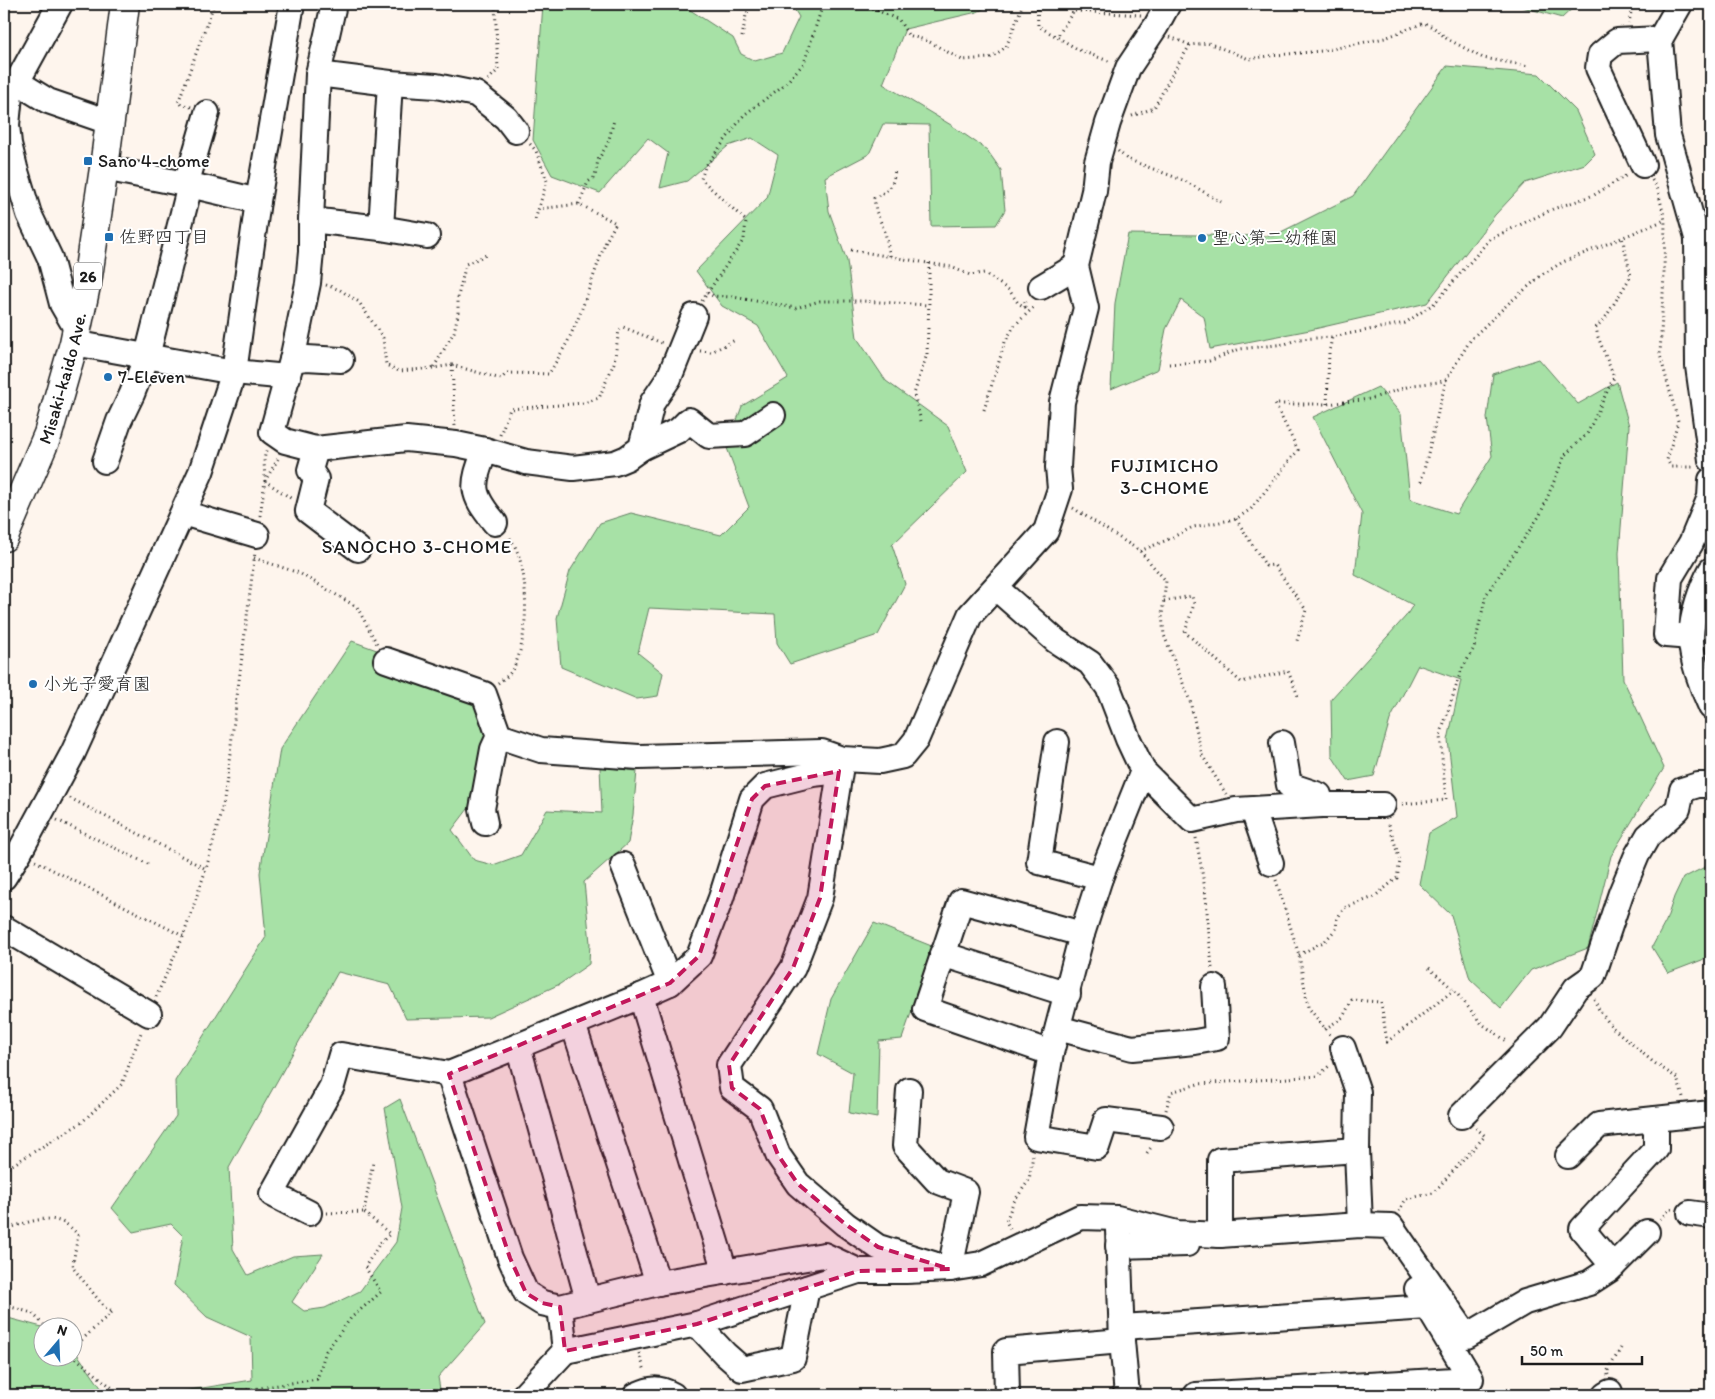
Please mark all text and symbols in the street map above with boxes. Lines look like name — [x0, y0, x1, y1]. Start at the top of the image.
place label: Sano 4-chome — [98, 150, 210, 172]
marker: Sano 4-chome — [82, 155, 94, 167]
place label: 佐野四丁目 — [119, 226, 209, 248]
place label: 聖心第二幼稚園 — [1212, 227, 1338, 249]
marker: 佐野四丁目 — [103, 231, 115, 243]
marker: 聖心第二幼稚園 — [1196, 232, 1208, 244]
road number: 26 — [74, 262, 102, 290]
street label: Misaki-kaido Ave. — [34, 310, 91, 448]
place label: 7-Eleven — [118, 366, 185, 388]
marker: 7-Eleven — [102, 371, 114, 383]
district label: FUJIMICHO 3-CHOME — [1111, 454, 1219, 499]
district label: SANOCHO 3-CHOME — [322, 535, 512, 558]
place label: 小光子愛育園 — [43, 673, 151, 695]
marker: 小光子愛育園 — [27, 678, 39, 690]
north arrow — [32, 1316, 82, 1366]
text: N — [55, 1321, 69, 1340]
scale bar — [1522, 1334, 1642, 1366]
text: 50 m — [1530, 1342, 1563, 1360]

